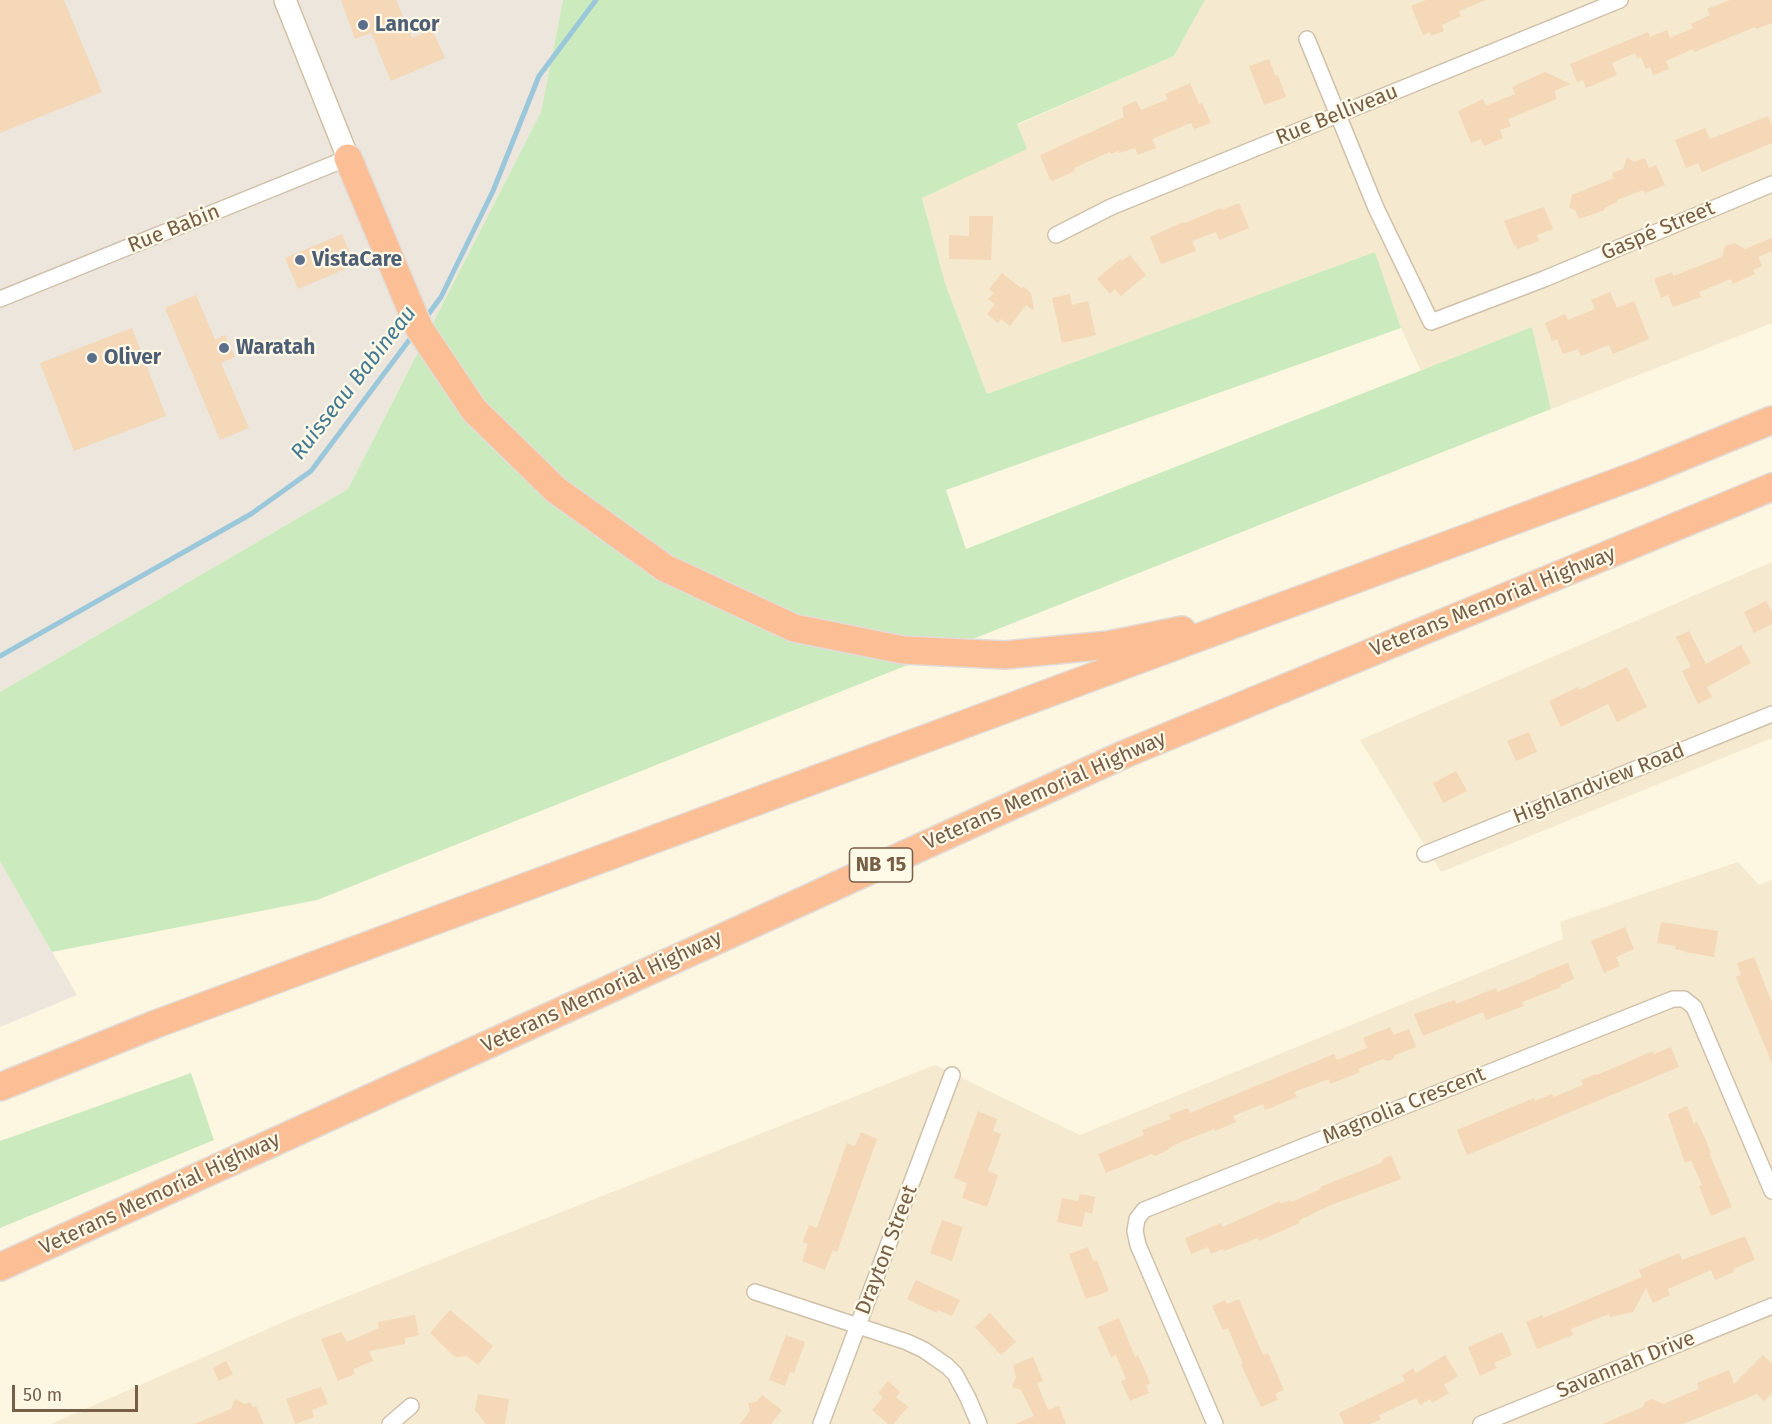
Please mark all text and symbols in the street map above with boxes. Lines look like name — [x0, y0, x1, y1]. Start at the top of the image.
place label: Lancor — [375, 12, 440, 38]
marker: Lancor — [356, 18, 370, 32]
street label: Rue Belliveau — [1272, 79, 1402, 151]
street label: Gaspé Street — [1598, 196, 1718, 266]
street label: Rue Babin — [124, 199, 224, 259]
place label: VistaCare — [312, 247, 402, 273]
marker: VistaCare — [293, 253, 307, 267]
water label: Ruisseau Babineau — [286, 301, 422, 465]
place label: Waratah — [236, 335, 315, 361]
marker: Waratah — [217, 341, 231, 355]
place label: Oliver — [104, 345, 161, 371]
marker: Oliver — [85, 351, 99, 365]
street label: Veterans Memorial Highway — [1367, 541, 1619, 663]
street label: Veterans Memorial Highway — [920, 726, 1170, 856]
street label: Highlandview Road — [1510, 738, 1688, 830]
road number: NB 15 — [850, 848, 912, 882]
street label: Veterans Memorial Highway — [478, 925, 726, 1059]
street label: Magnolia Crescent — [1319, 1062, 1489, 1150]
street label: Veterans Memorial Highway — [36, 1127, 284, 1261]
street label: Drayton Street — [851, 1182, 923, 1318]
street label: Savannah Drive — [1553, 1326, 1699, 1404]
scale bar — [15, 1373, 141, 1411]
text: 50 m — [23, 1384, 62, 1406]

